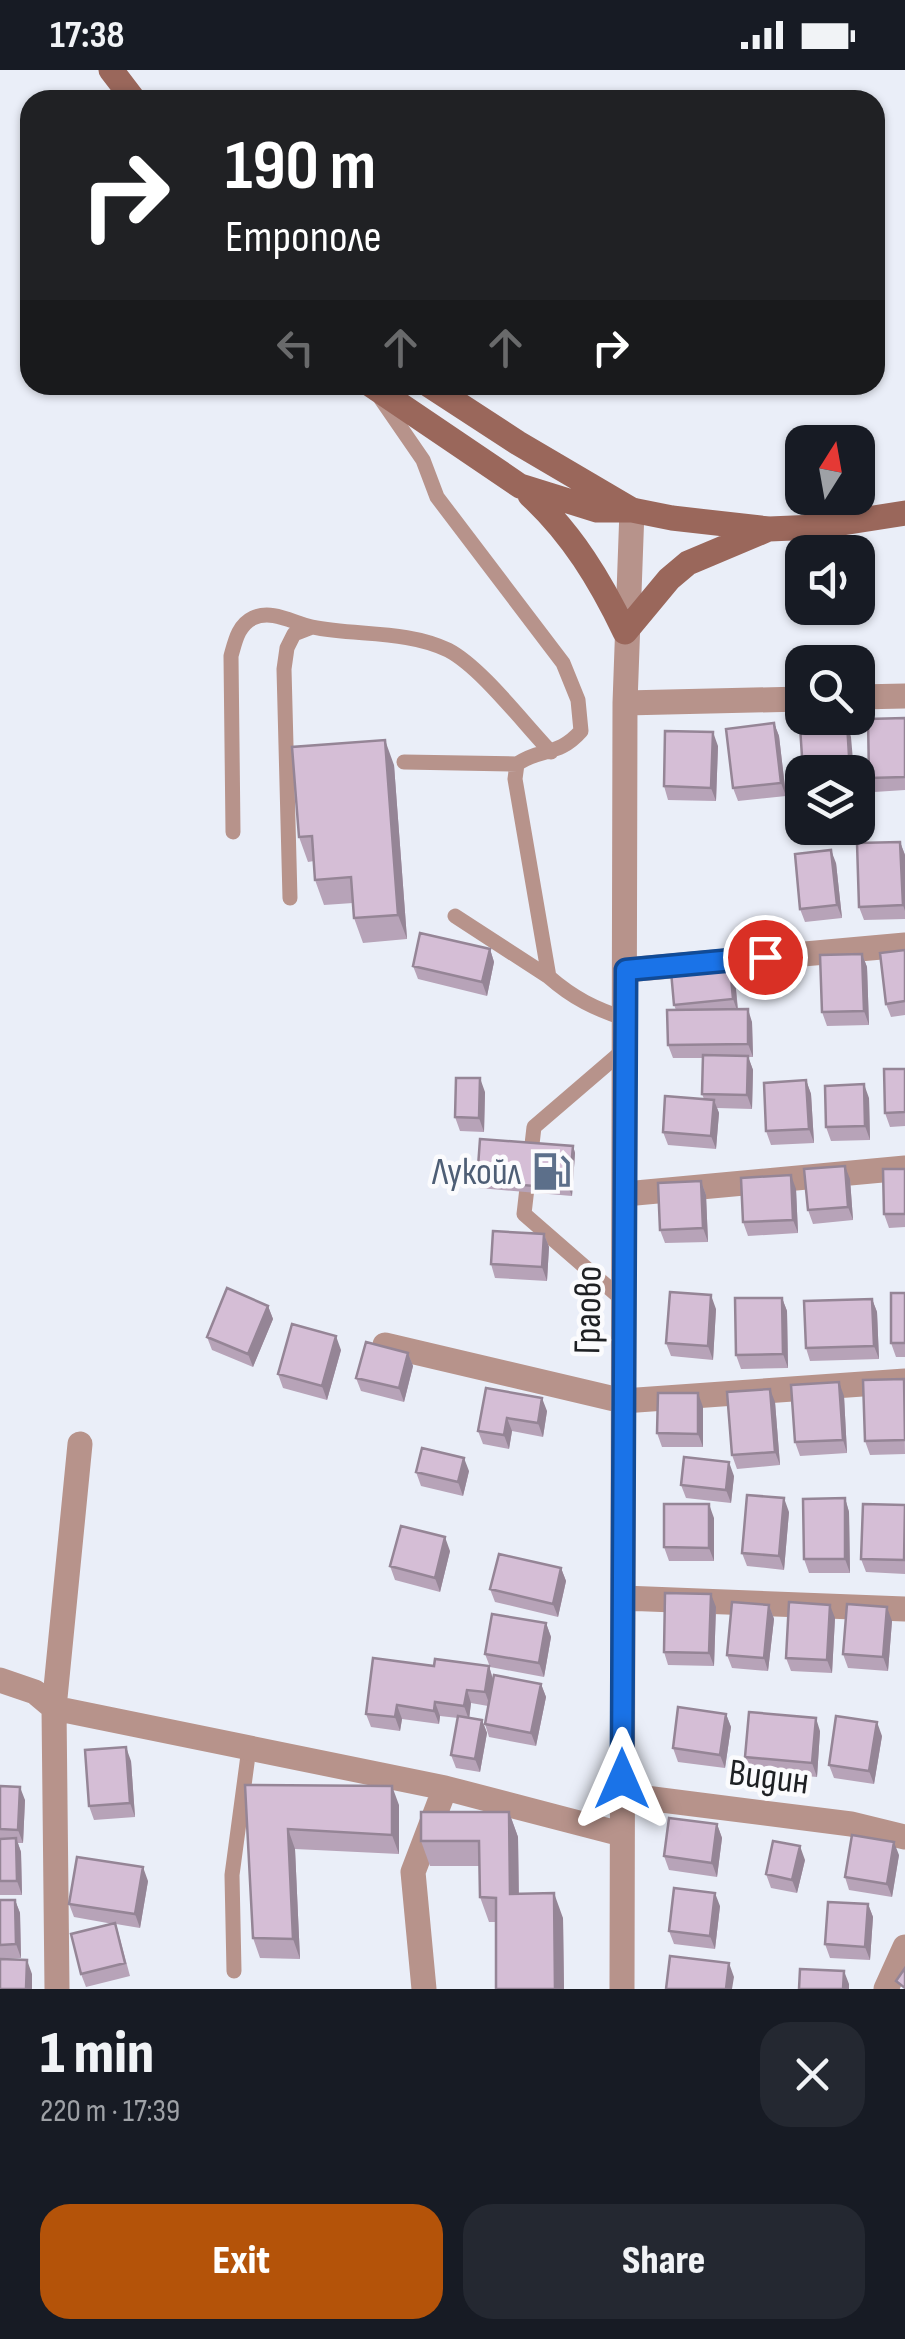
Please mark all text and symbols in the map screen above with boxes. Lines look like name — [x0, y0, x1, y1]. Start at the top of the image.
text: 17:38 — [50, 13, 124, 58]
text: 190 m — [225, 125, 376, 209]
icon: right — [60, 130, 190, 260]
text: Етрополе — [225, 210, 382, 265]
icon: left — [268, 320, 323, 375]
icon: ahead — [373, 320, 428, 375]
icon: ahead — [478, 320, 533, 375]
icon: right — [583, 320, 638, 375]
north arrow — [785, 425, 875, 515]
map controls — [785, 425, 875, 845]
button: sound — [785, 535, 875, 625]
button: search — [785, 645, 875, 735]
button: layers — [785, 755, 875, 845]
pin — [723, 915, 808, 1000]
icon: arrive — [738, 930, 793, 985]
place label: Лукойл — [431, 1150, 522, 1195]
fuel station icon: Лукойл — [530, 1150, 572, 1192]
street label: Граово — [565, 1265, 612, 1355]
position arrow — [570, 1727, 674, 1831]
street label: Видин — [726, 1750, 811, 1805]
text: 1 min — [40, 2018, 154, 2090]
button: close — [760, 2022, 865, 2127]
text: 220 m · 17:39 — [40, 2092, 180, 2131]
button: Exit — [40, 2204, 443, 2319]
button: Share — [463, 2204, 865, 2319]

